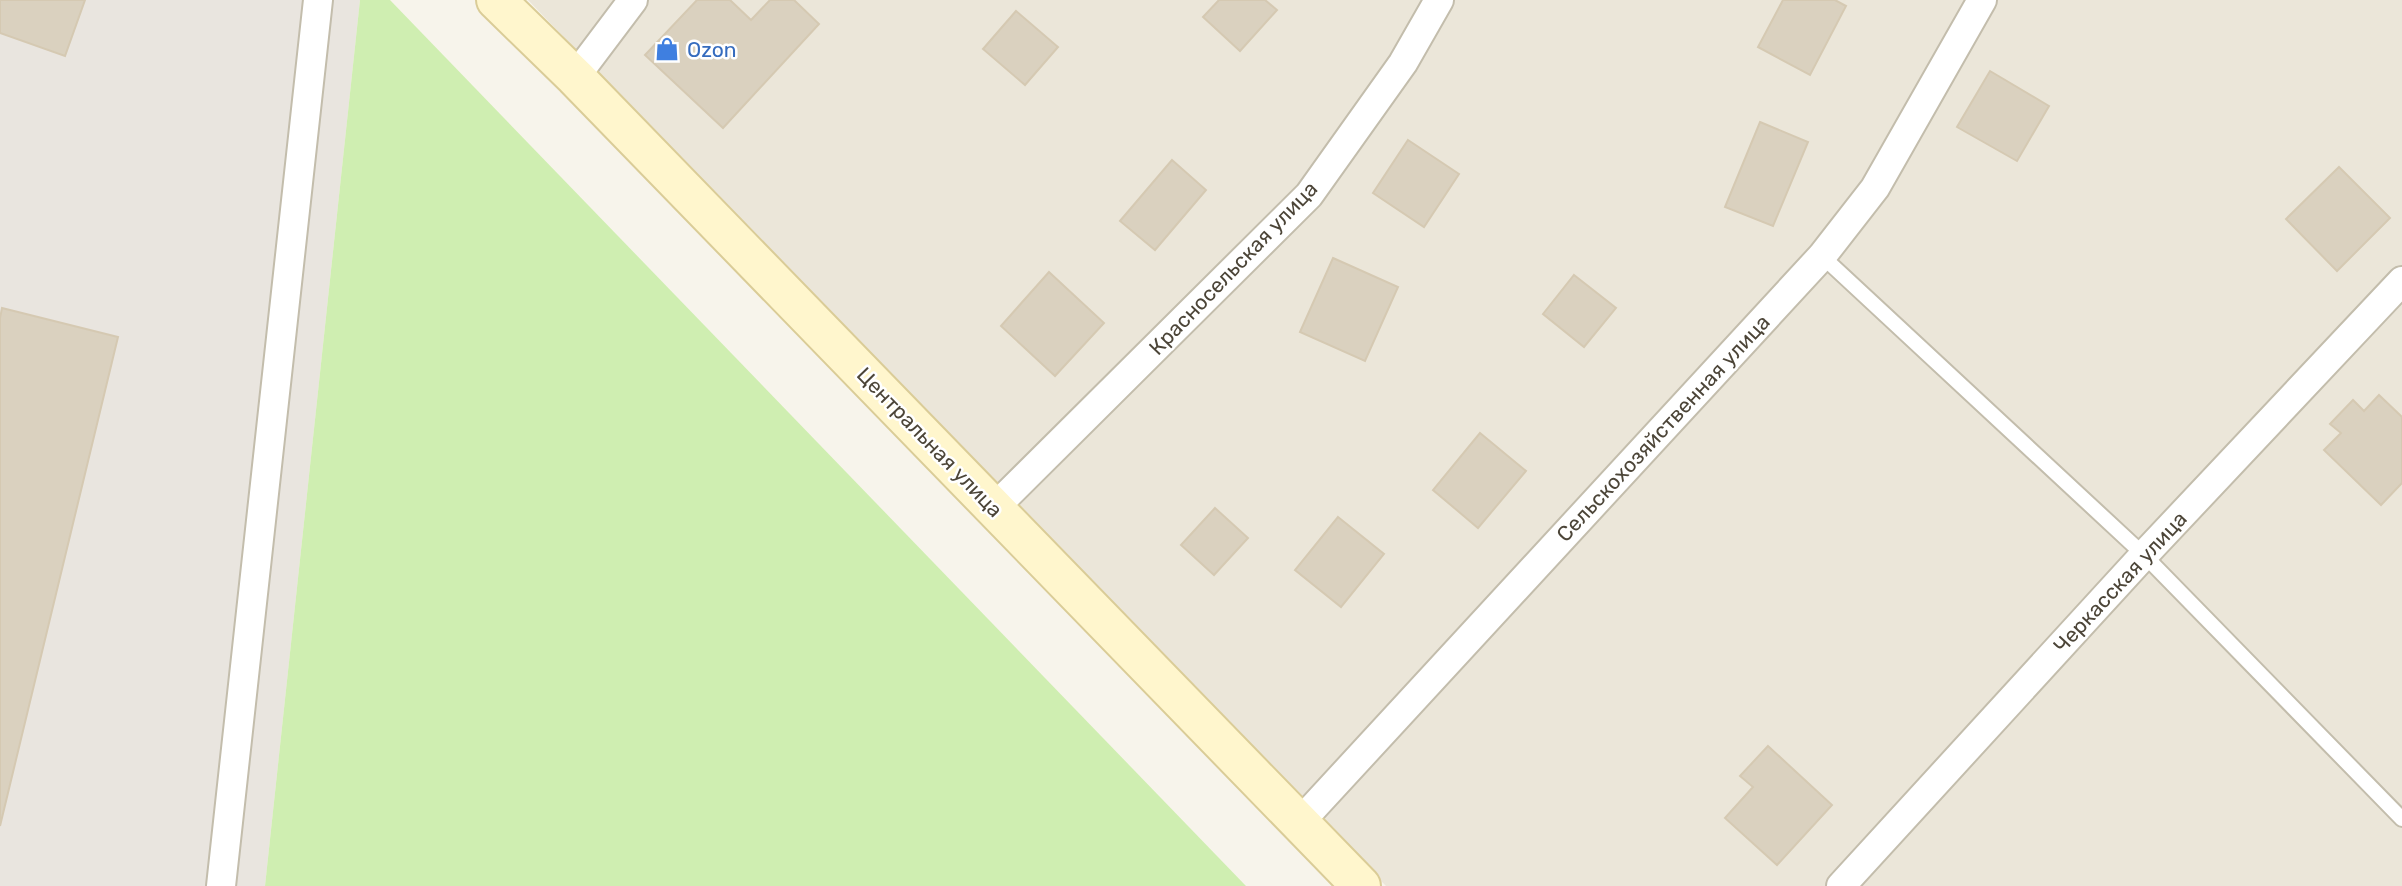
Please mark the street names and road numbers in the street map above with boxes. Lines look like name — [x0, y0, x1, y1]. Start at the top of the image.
street label: Красносельская улица — [1144, 176, 1322, 360]
street label: Сельскохозяйственная улица — [1551, 309, 1775, 547]
street label: Центральная улица — [852, 362, 1008, 522]
street label: Черкасская улица — [2048, 506, 2192, 658]

